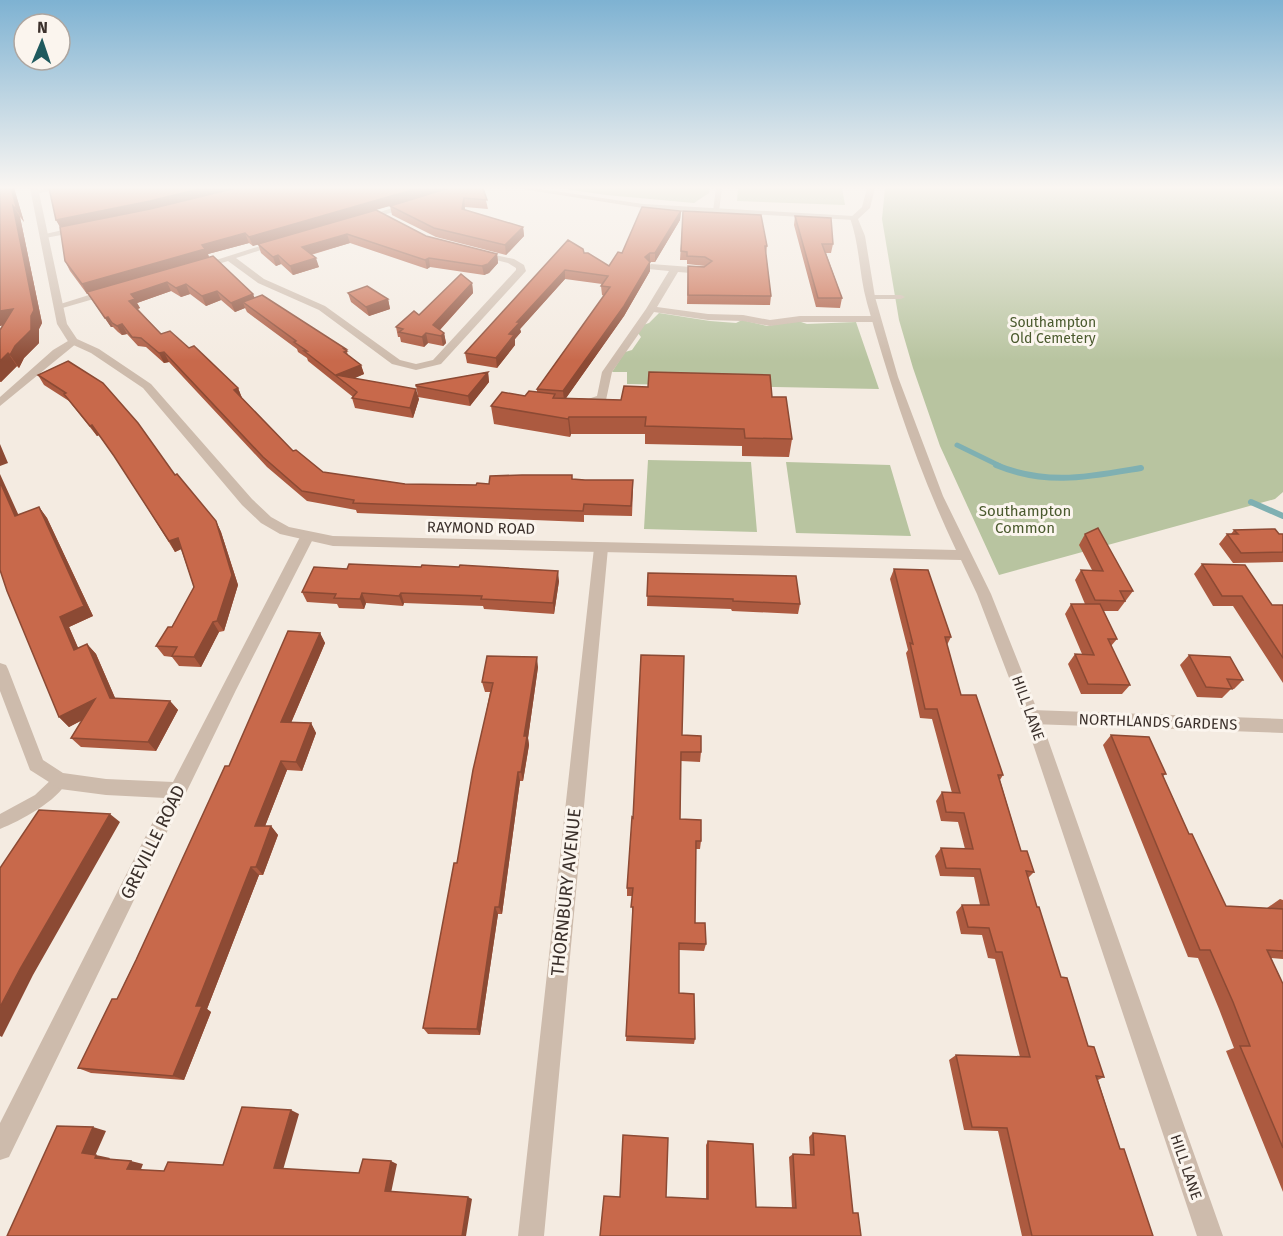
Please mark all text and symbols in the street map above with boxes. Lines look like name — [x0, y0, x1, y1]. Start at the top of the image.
north arrow — [12, 12, 72, 72]
text: N — [37, 18, 48, 37]
park label: Southampton Old Cemetery — [1010, 314, 1096, 347]
park label: Southampton Common — [979, 502, 1071, 537]
street label: RAYMOND ROAD — [427, 518, 535, 538]
street label: HILL LANE — [1008, 673, 1048, 743]
street label: NORTHLANDS GARDENS — [1078, 710, 1238, 734]
street label: GREVILLE ROAD — [116, 781, 190, 903]
street label: THORNBURY AVENUE — [546, 807, 586, 977]
street label: HILL LANE — [1166, 1132, 1206, 1202]

